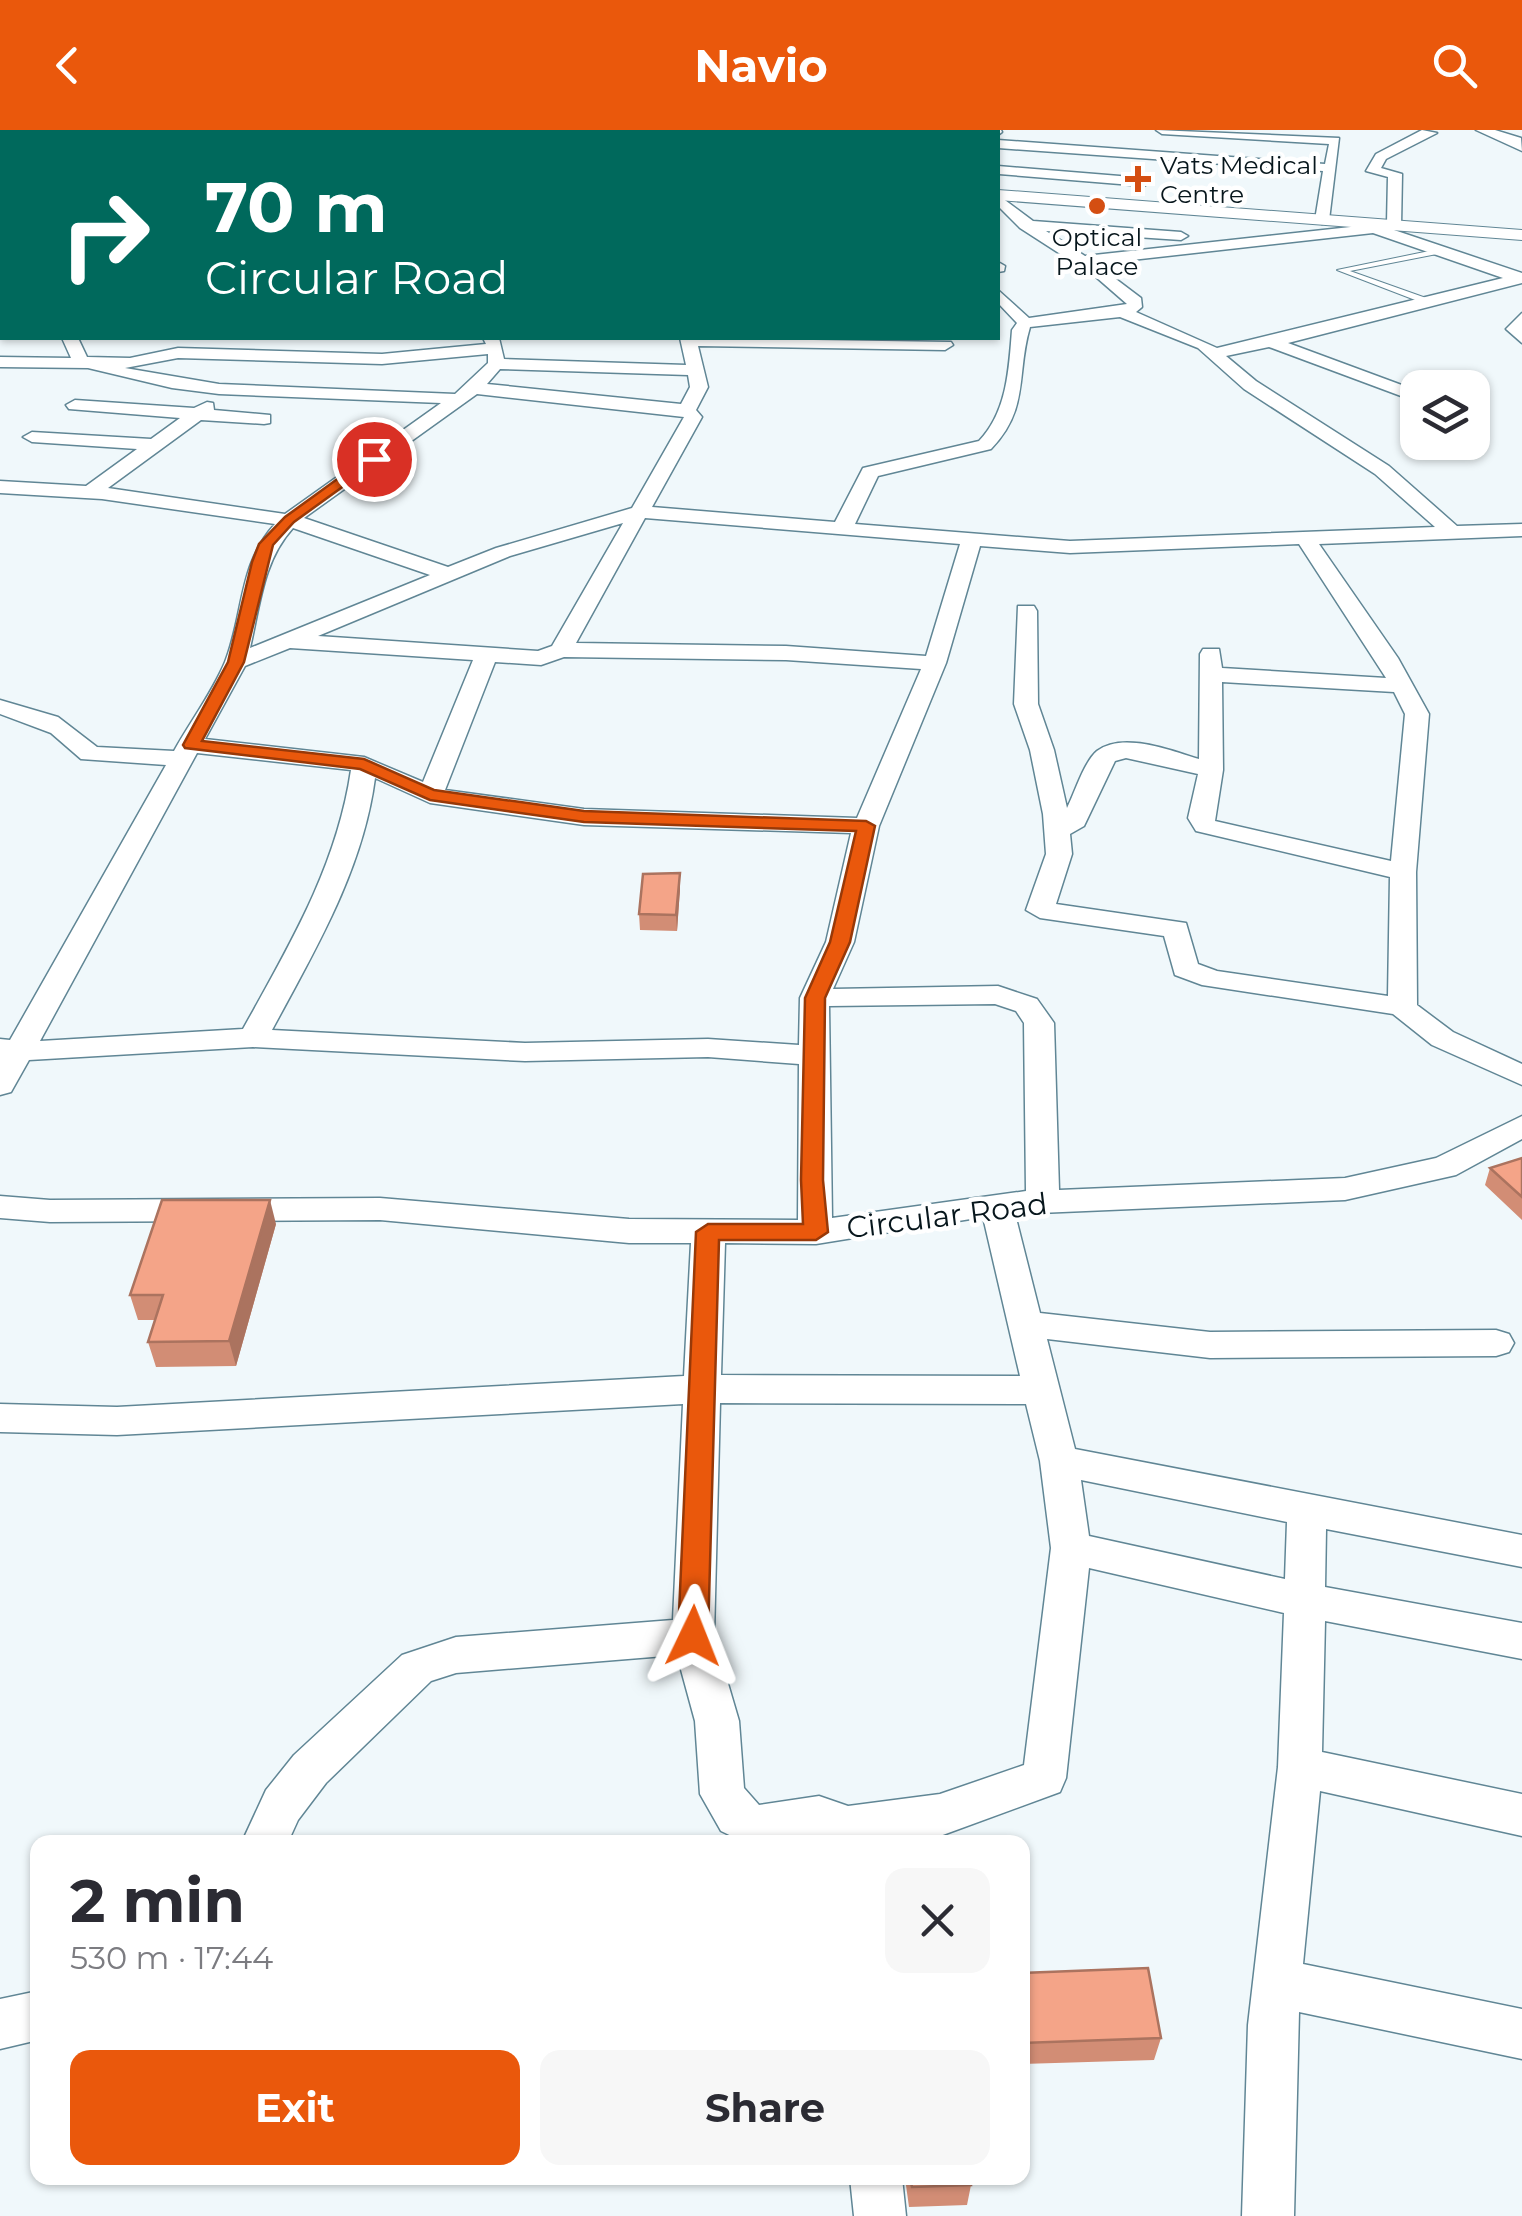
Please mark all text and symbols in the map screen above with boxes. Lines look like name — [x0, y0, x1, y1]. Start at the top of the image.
icon: back — [40, 38, 95, 93]
text: Navio — [694, 38, 828, 93]
icon: search — [1427, 38, 1482, 93]
place label: Vats Medical Centre — [1160, 150, 1318, 209]
text: 70 m — [205, 164, 388, 250]
marker: Vats Medical Centre — [1125, 166, 1151, 192]
icon: right — [40, 170, 170, 300]
marker: Optical Palace — [1086, 195, 1108, 217]
place label: Optical Palace — [1052, 222, 1142, 281]
text: Circular Road — [205, 250, 508, 305]
map controls — [1400, 370, 1490, 460]
button: layers — [1400, 370, 1490, 460]
pin — [332, 417, 417, 502]
icon: arrive — [347, 432, 402, 487]
street label: Circular Road — [844, 1185, 1050, 1246]
position arrow — [641, 1584, 745, 1688]
text: 2 min — [70, 1864, 245, 1937]
button: close — [885, 1868, 990, 1973]
text: 530 m · 17:44 — [70, 1938, 273, 1977]
button: Exit — [70, 2050, 520, 2165]
button: Share — [540, 2050, 990, 2165]

